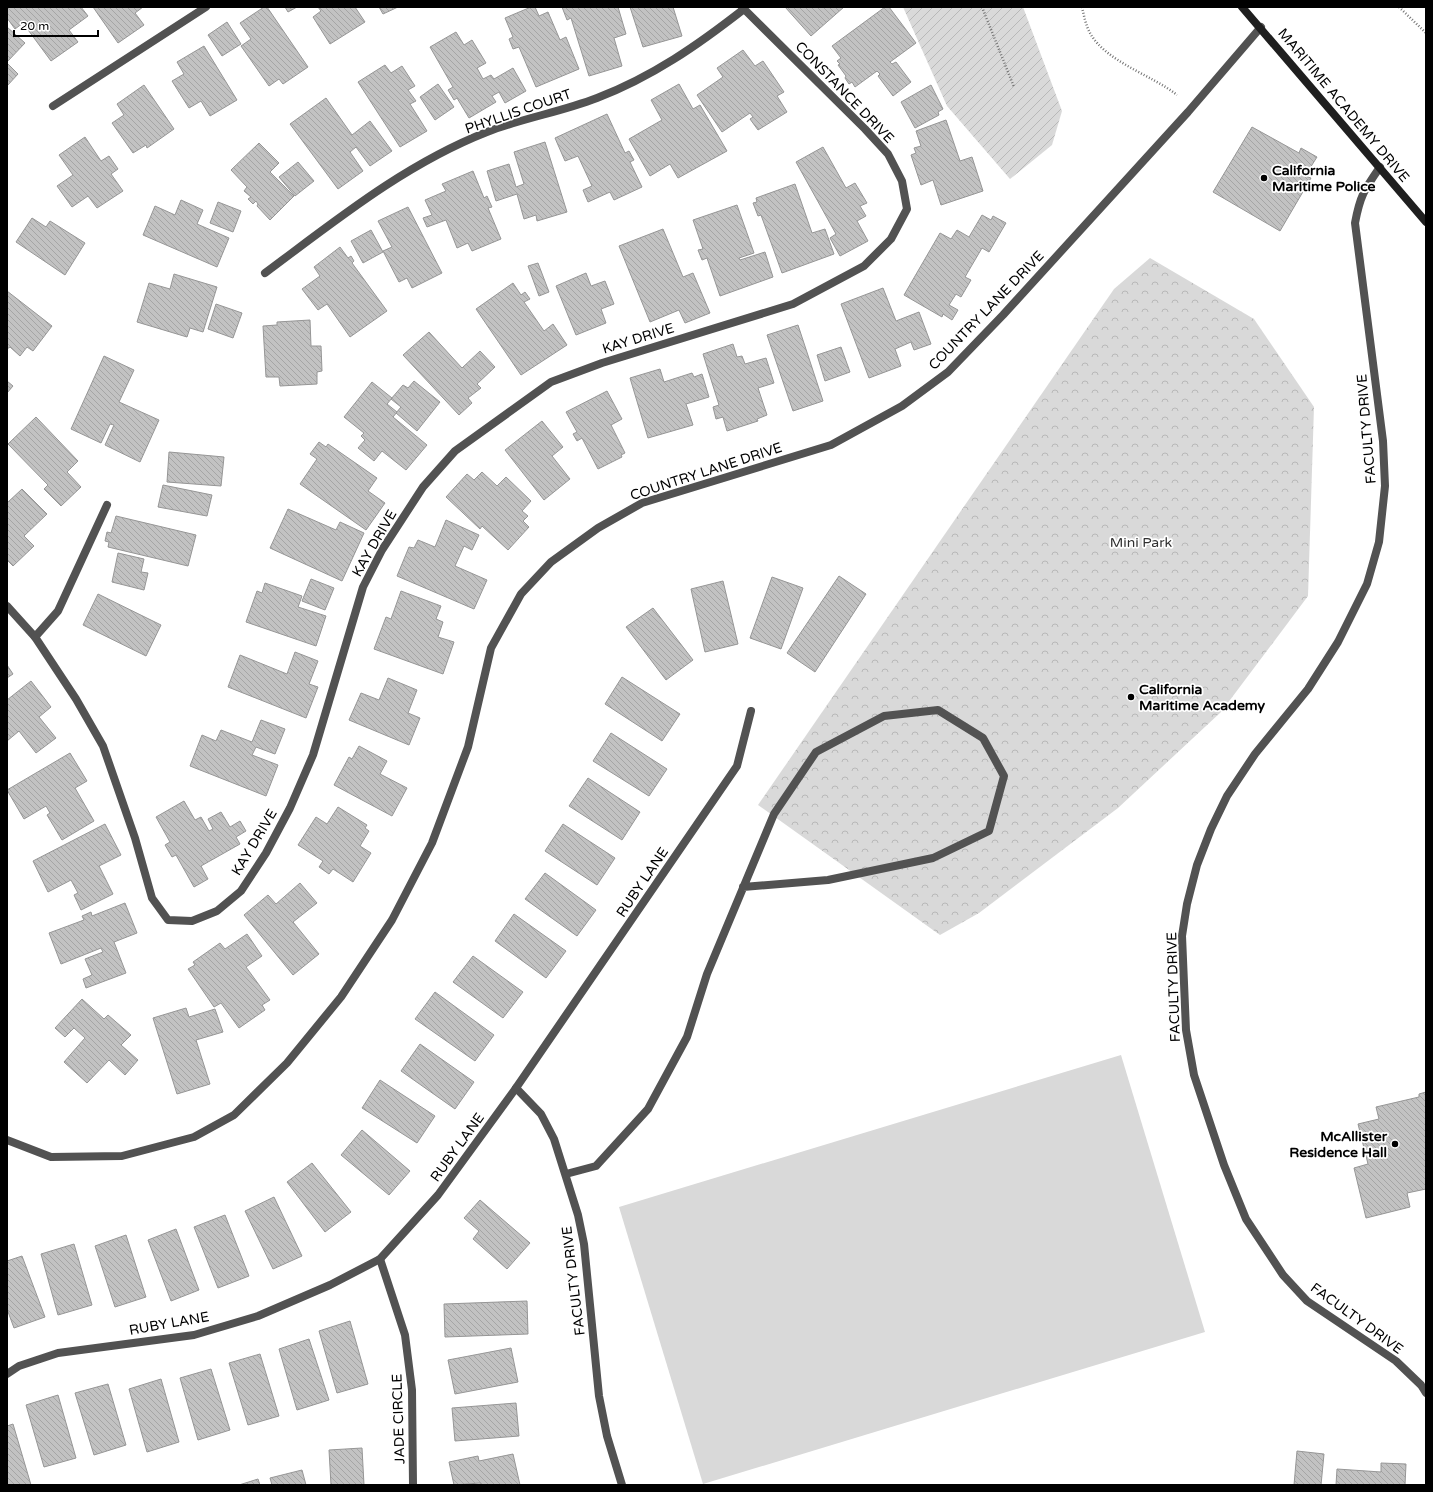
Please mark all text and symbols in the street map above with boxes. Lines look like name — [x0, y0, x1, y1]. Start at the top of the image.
scale bar — [14, 12, 98, 38]
text: 20 m — [20, 19, 49, 33]
street label: MARITIME ACADEMY DRIVE — [1274, 25, 1413, 186]
street label: CONSTANCE DRIVE — [792, 38, 898, 147]
street label: PHYLLIS COURT — [463, 85, 574, 138]
place label: California Maritime Police — [1272, 162, 1376, 195]
marker: California Maritime Police — [1259, 173, 1269, 183]
street label: COUNTRY LANE DRIVE — [925, 247, 1048, 373]
street label: KAY DRIVE — [600, 319, 676, 357]
street label: FACULTY DRIVE — [1353, 373, 1380, 485]
street label: COUNTRY LANE DRIVE — [628, 439, 784, 504]
street label: KAY DRIVE — [348, 507, 400, 580]
park label: Mini Park — [1110, 534, 1173, 551]
place label: California Maritime Academy — [1139, 681, 1266, 714]
marker: California Maritime Academy — [1126, 692, 1136, 702]
street label: KAY DRIVE — [228, 806, 281, 879]
street label: RUBY LANE — [613, 844, 672, 921]
street label: FACULTY DRIVE — [1163, 932, 1184, 1042]
street label: RUBY LANE — [427, 1110, 488, 1185]
place label: McAllister Residence Hall — [1289, 1128, 1388, 1161]
marker: McAllister Residence Hall — [1390, 1139, 1400, 1149]
street label: FACULTY DRIVE — [558, 1225, 589, 1337]
street label: FACULTY DRIVE — [1307, 1279, 1406, 1358]
street label: RUBY LANE — [128, 1308, 210, 1339]
street label: JADE CIRCLE — [388, 1373, 409, 1464]

